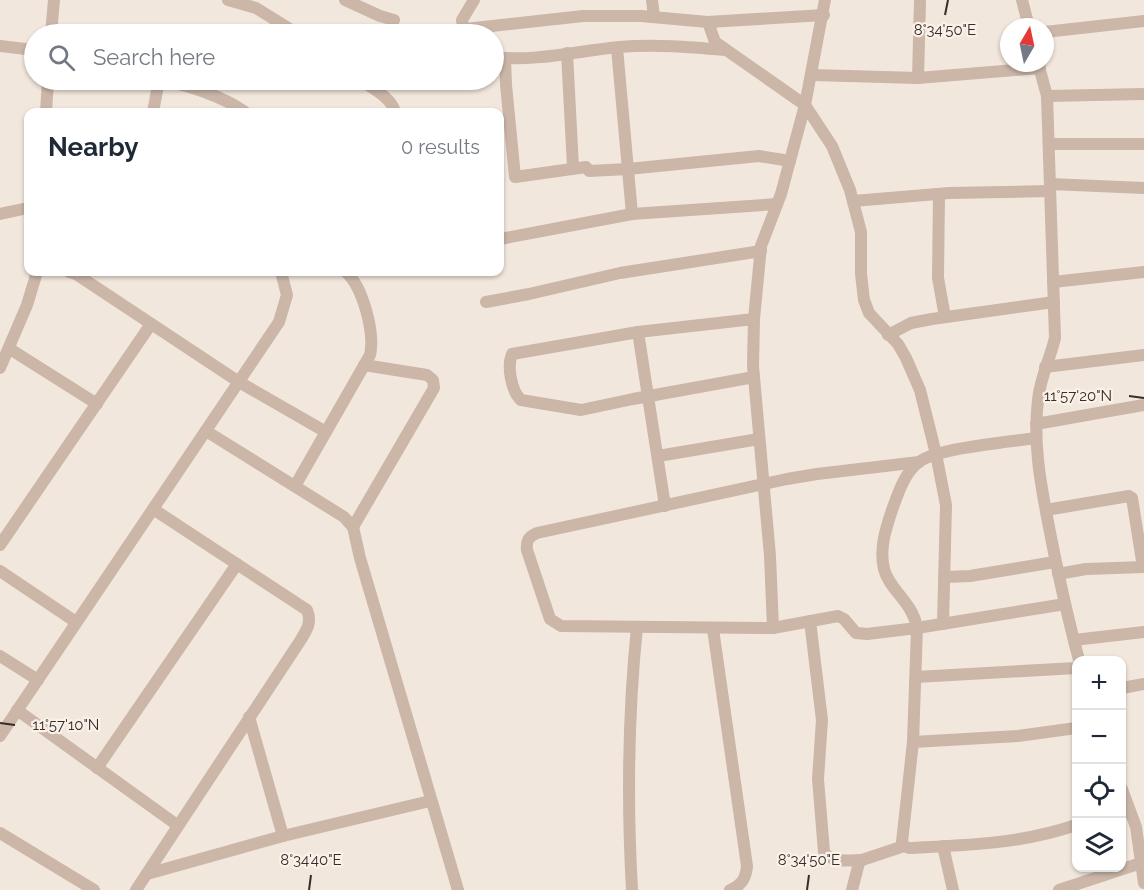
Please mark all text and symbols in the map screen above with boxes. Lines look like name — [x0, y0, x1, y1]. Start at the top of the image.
north arrow — [1000, 18, 1054, 72]
text: 8°34'50"E — [914, 21, 976, 39]
search box — [24, 24, 504, 90]
icon: search — [45, 41, 78, 74]
text: Search here — [93, 44, 215, 70]
text: Nearby — [48, 132, 138, 162]
text: 0 results — [401, 135, 480, 159]
text: 11°57'20"N — [1044, 387, 1112, 405]
map controls — [1072, 656, 1126, 872]
button: + — [1072, 656, 1126, 710]
button: − — [1072, 710, 1126, 764]
text: 11°57'10"N — [33, 716, 99, 734]
button: locate — [1072, 764, 1126, 818]
button: layers — [1072, 818, 1126, 872]
text: 8°34'40"E — [280, 851, 342, 869]
text: 8°34'50"E — [778, 851, 840, 869]

